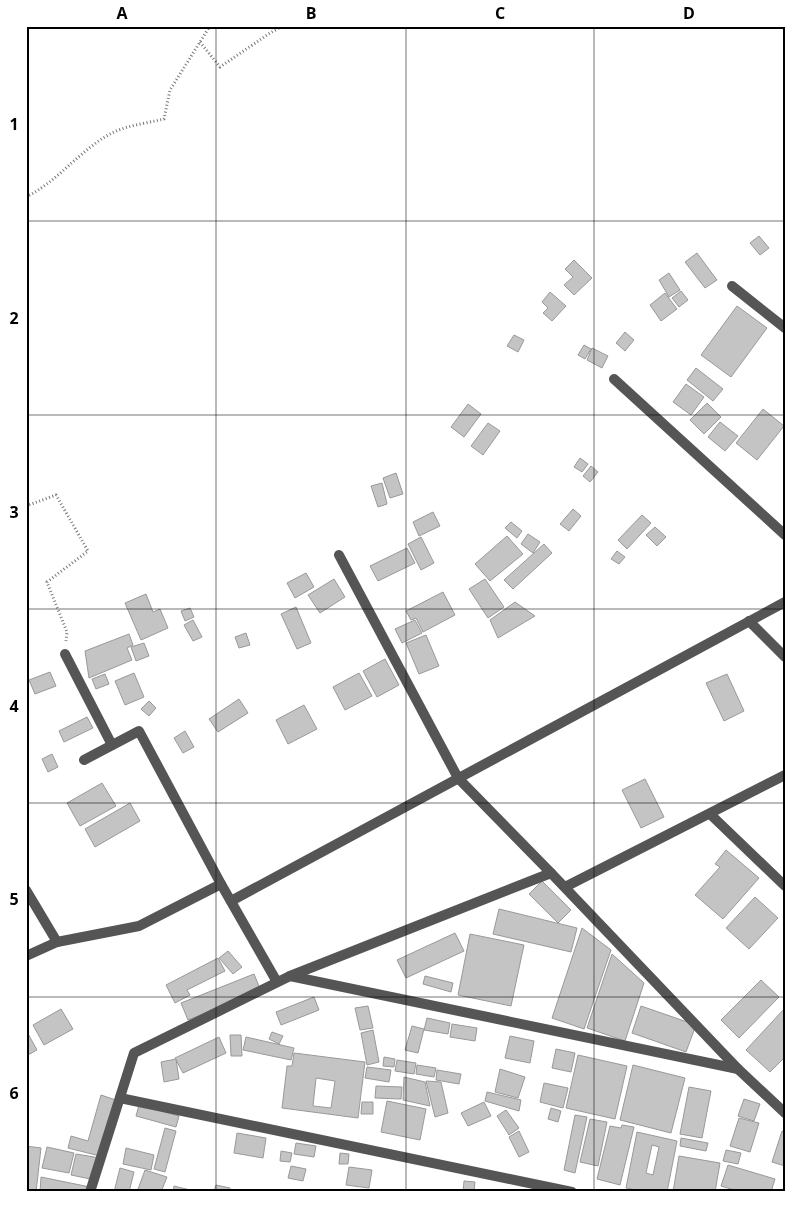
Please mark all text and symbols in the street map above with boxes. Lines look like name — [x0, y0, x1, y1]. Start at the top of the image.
text: A — [116, 2, 128, 24]
text: B — [306, 2, 316, 24]
text: C — [495, 2, 505, 24]
text: D — [683, 2, 695, 24]
text: 1 — [9, 113, 19, 135]
text: 2 — [9, 307, 19, 329]
text: 3 — [9, 501, 19, 523]
text: 4 — [9, 695, 19, 717]
text: 5 — [9, 888, 19, 910]
text: 6 — [9, 1082, 19, 1104]

